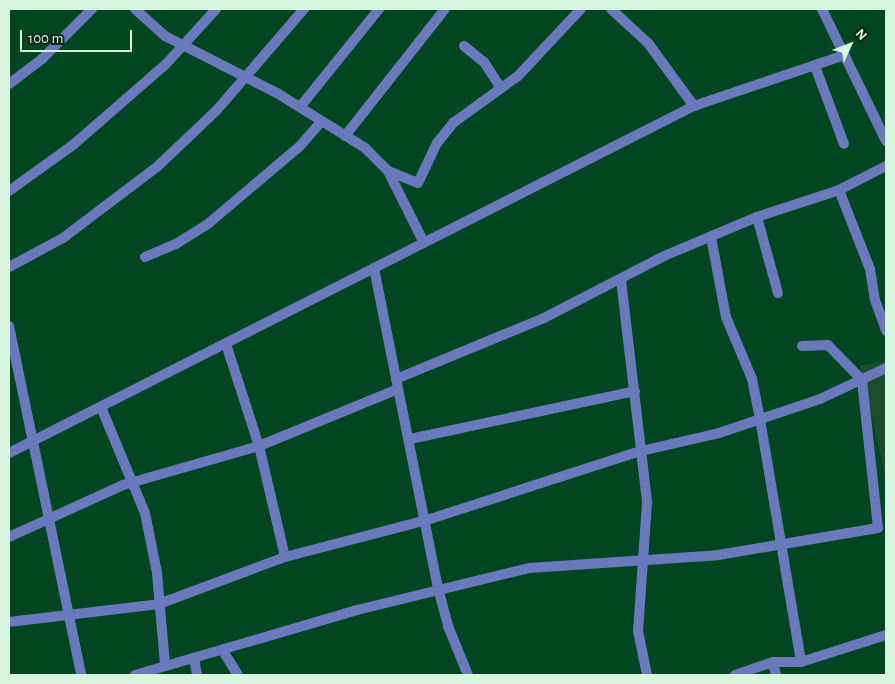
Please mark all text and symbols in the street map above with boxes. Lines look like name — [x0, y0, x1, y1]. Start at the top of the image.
scale bar — [22, 20, 135, 52]
north arrow — [825, 20, 875, 70]
text: N — [853, 26, 869, 43]
text: 100 m — [28, 31, 63, 46]

